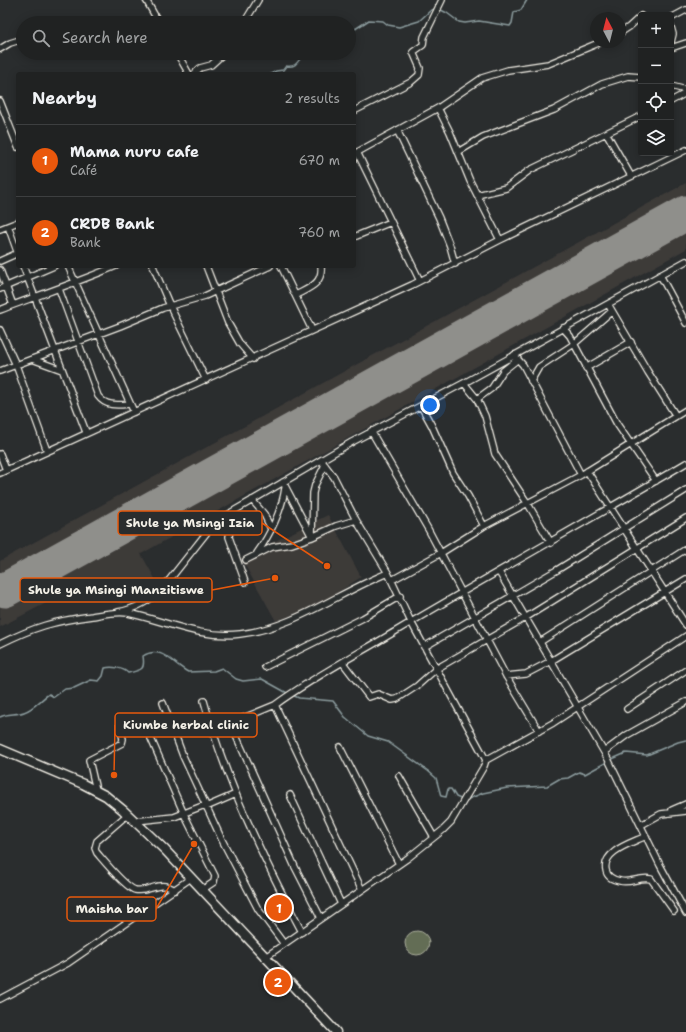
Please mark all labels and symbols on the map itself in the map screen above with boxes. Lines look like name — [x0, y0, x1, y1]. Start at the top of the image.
north arrow — [590, 12, 626, 48]
your location — [420, 395, 440, 415]
callout: Shule ya Msingi Izia — [118, 511, 262, 535]
text: Shule ya Msingi Izia — [126, 515, 255, 531]
callout: Shule ya Msingi Manzitiswe — [20, 578, 212, 602]
text: Shule ya Msingi Manzitiswe — [28, 582, 204, 598]
callout: Kiumbe herbal clinic — [115, 713, 257, 737]
text: Kiumbe herbal clinic — [123, 717, 249, 733]
pin: 1 — [266, 893, 292, 923]
callout: Maisha bar — [67, 897, 156, 921]
text: Maisha bar — [76, 901, 149, 917]
pin: 2 — [265, 967, 291, 997]

